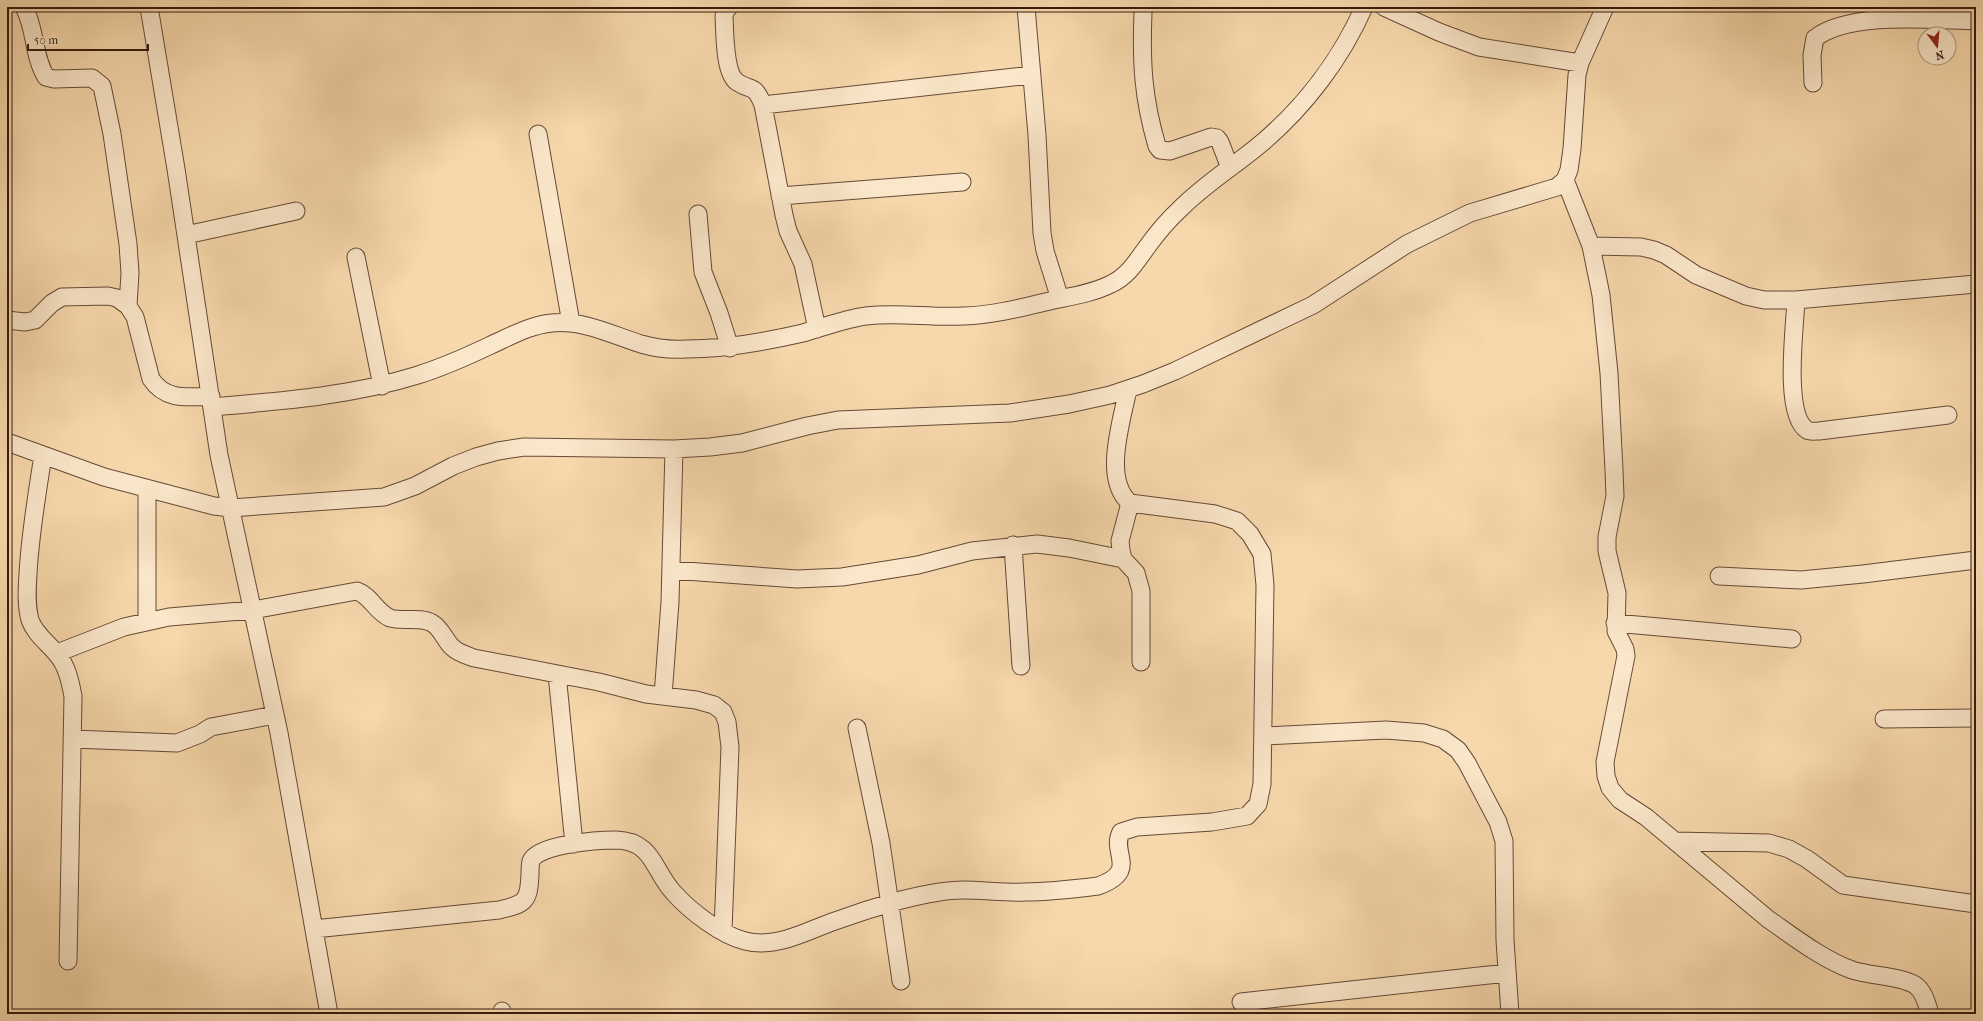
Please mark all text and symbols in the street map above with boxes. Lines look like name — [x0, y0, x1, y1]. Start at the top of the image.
scale bar — [28, 26, 148, 52]
north arrow — [1917, 26, 1957, 66]
text: 50 m — [34, 33, 58, 47]
text: N — [1933, 48, 1945, 63]

